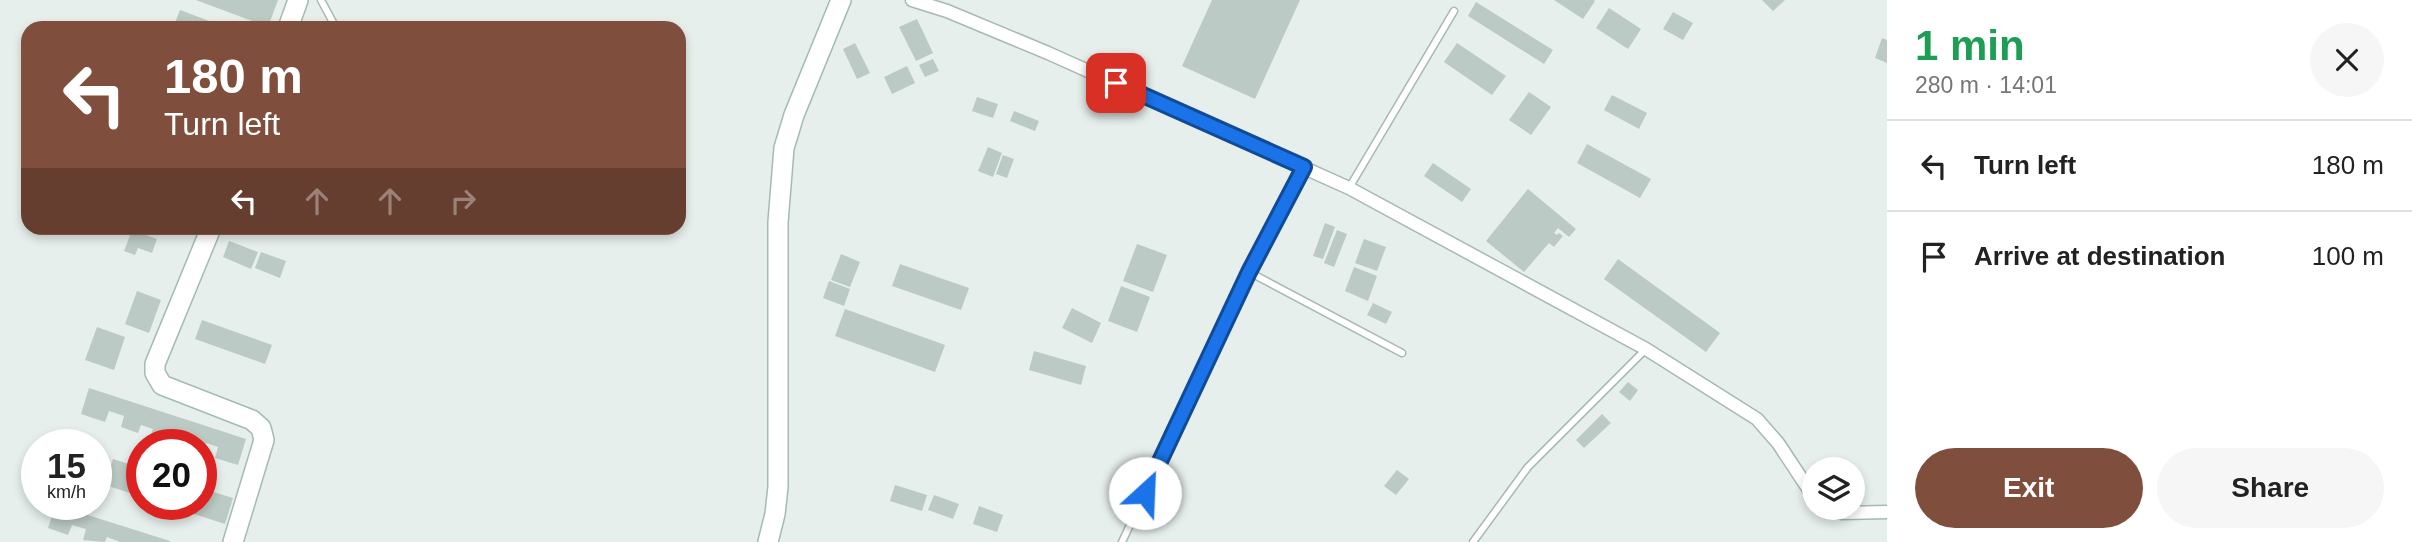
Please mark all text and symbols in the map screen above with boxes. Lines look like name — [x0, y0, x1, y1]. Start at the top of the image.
text: 1 min — [1915, 22, 2025, 69]
button: close — [2310, 23, 2384, 97]
icon: left — [49, 49, 140, 140]
text: 180 m — [164, 49, 303, 103]
pin — [1086, 53, 1146, 113]
icon: arrive — [1097, 64, 1135, 102]
text: 280 m · 14:01 — [1915, 72, 2057, 98]
text: Turn left — [164, 106, 280, 142]
icon: left — [1915, 147, 1953, 185]
text: Turn left — [1974, 150, 2076, 180]
text: 180 m — [2312, 150, 2384, 180]
icon: left — [225, 182, 263, 220]
icon: ahead — [298, 182, 336, 220]
icon: ahead — [371, 182, 409, 220]
icon: right — [444, 182, 482, 220]
icon: arrive — [1915, 238, 1953, 276]
text: Arrive at destination — [1974, 241, 2225, 271]
text: 100 m — [2312, 241, 2384, 271]
speed limit sign: 20 — [126, 429, 217, 520]
text: 15 — [47, 446, 86, 485]
button: Exit — [1915, 448, 2143, 528]
button: Share — [2157, 448, 2384, 528]
position arrow — [1108, 456, 1182, 530]
map controls — [1802, 457, 1865, 520]
button: layers — [1802, 457, 1865, 520]
text: km/h — [47, 482, 86, 502]

